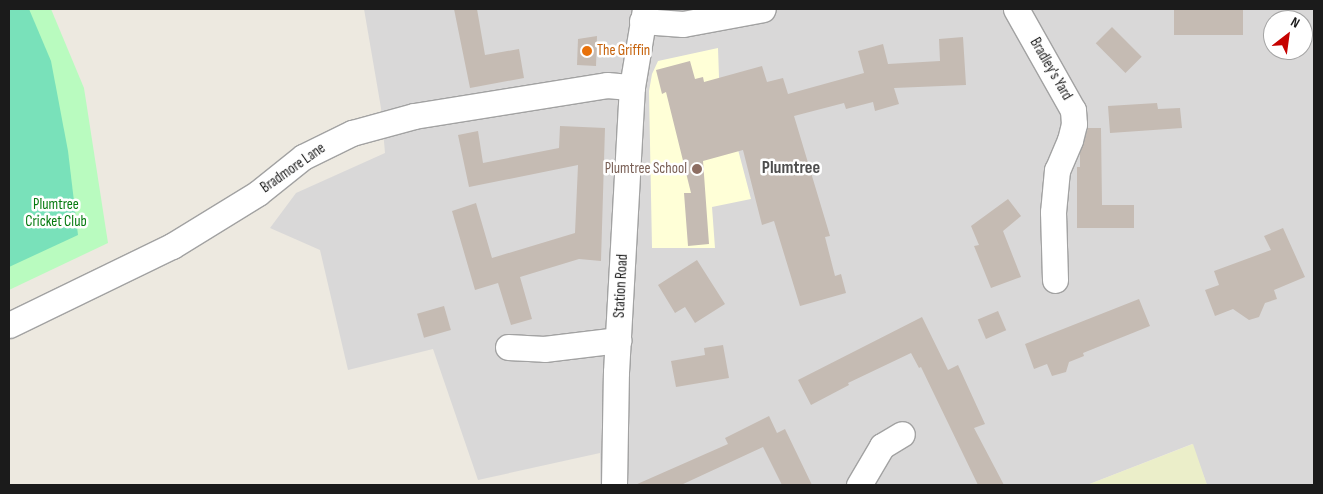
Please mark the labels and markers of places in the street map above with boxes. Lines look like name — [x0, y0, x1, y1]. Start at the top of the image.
place label: The Griffin — [597, 42, 650, 60]
marker: The Griffin — [581, 45, 593, 57]
place label: Plumtree School — [605, 160, 687, 178]
marker: Plumtree School — [691, 163, 703, 175]

